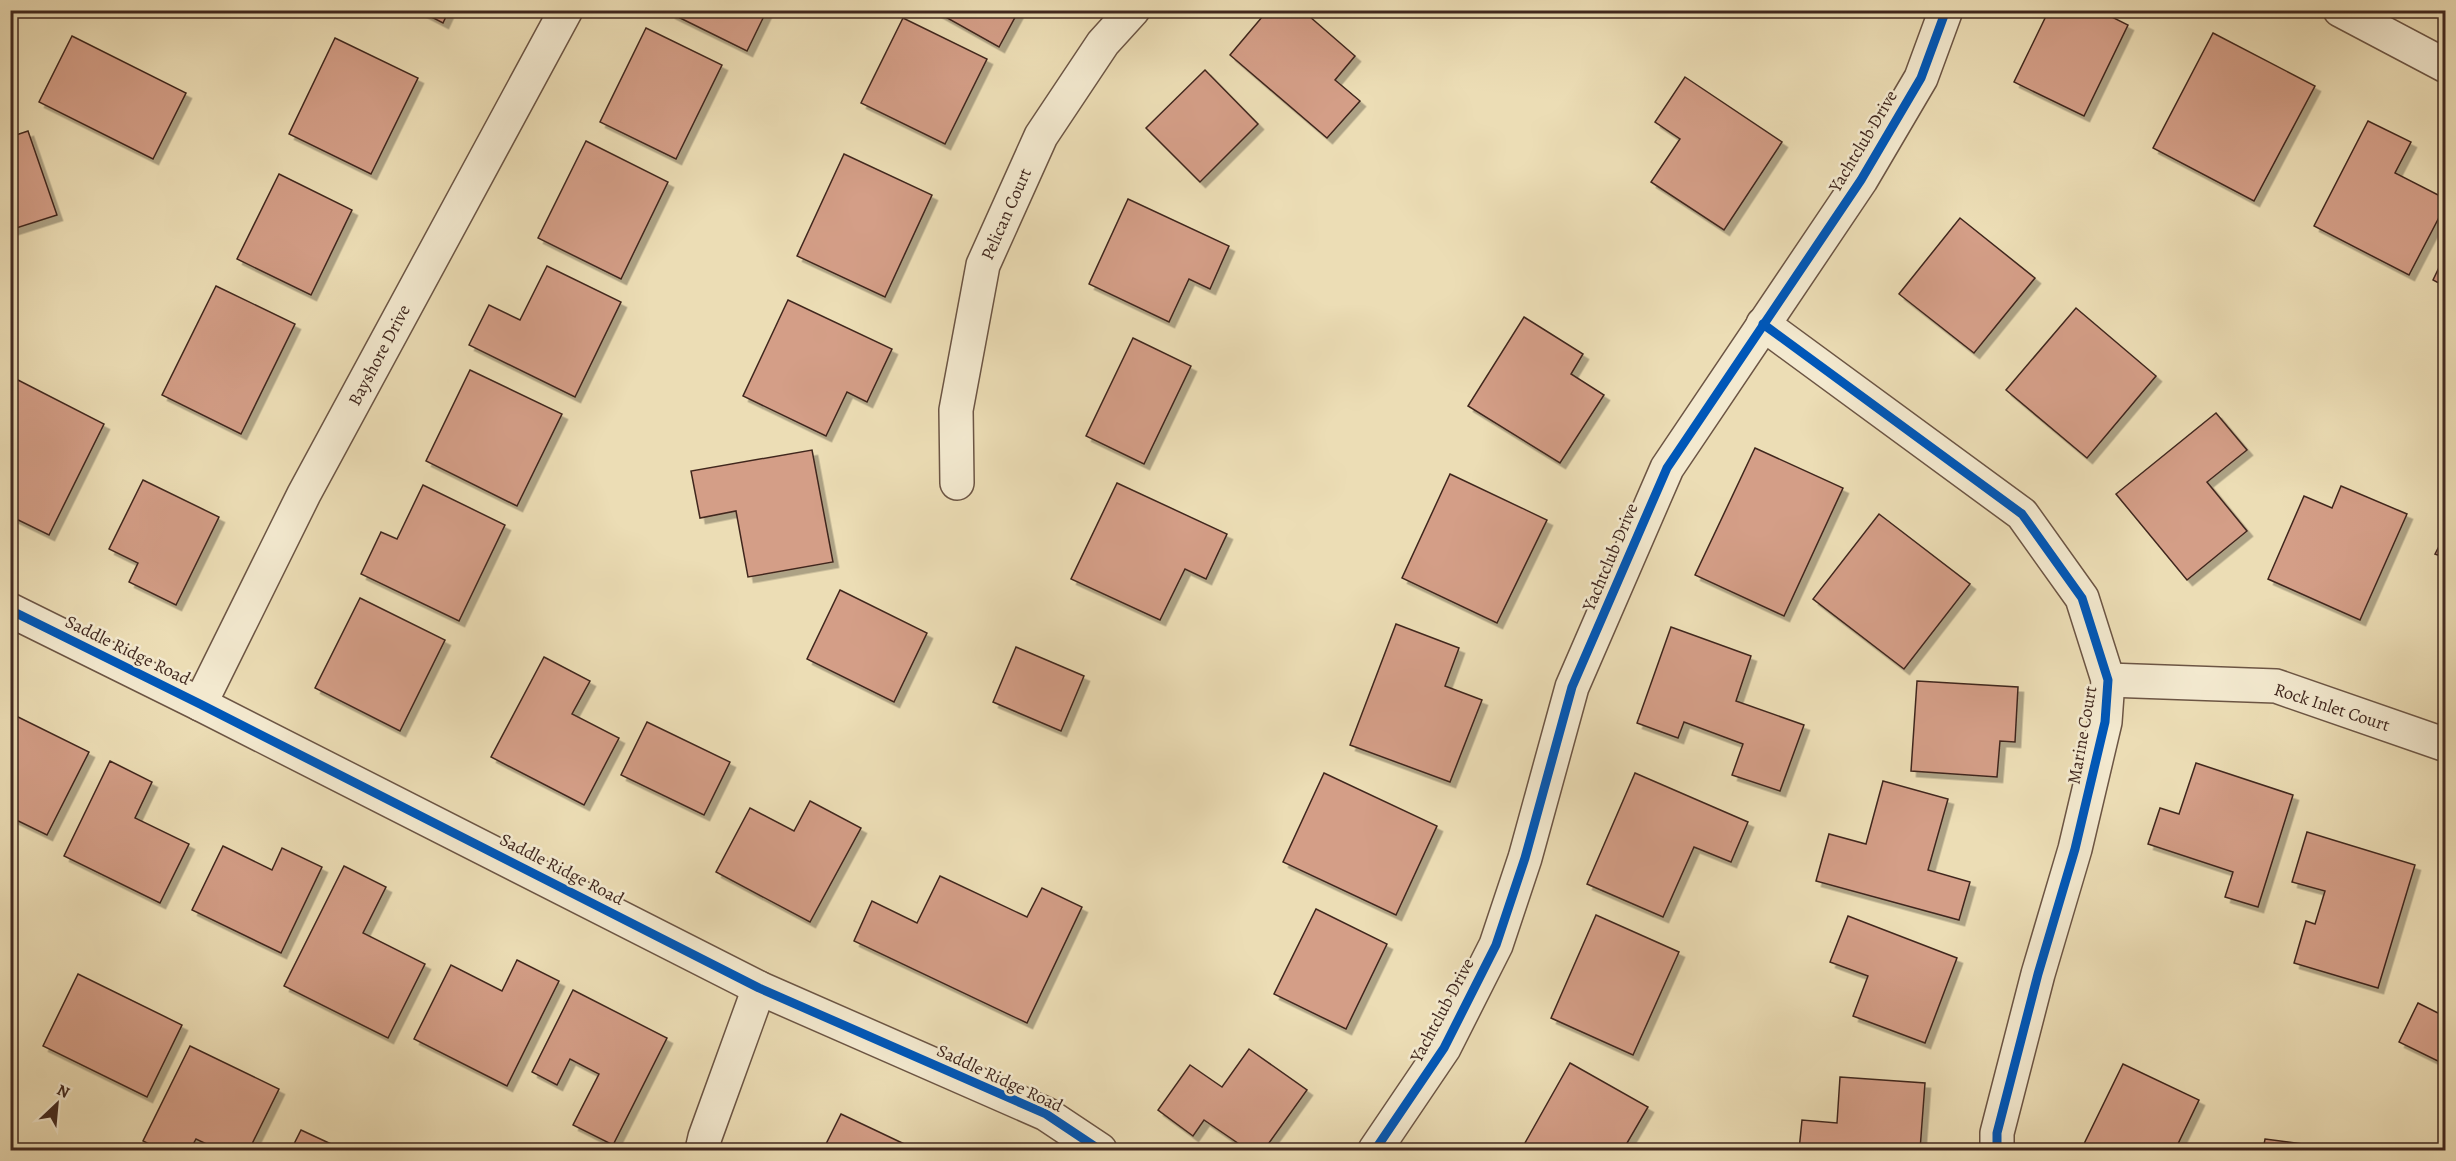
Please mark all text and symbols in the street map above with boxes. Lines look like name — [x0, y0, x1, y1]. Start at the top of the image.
street label: Yachtclub Drive — [1823, 86, 1903, 197]
street label: Pelican Court — [975, 164, 1037, 264]
street label: Bayshore Drive — [342, 300, 416, 410]
street label: Yachtclub Drive — [1576, 499, 1644, 616]
street label: Saddle Ridge Road — [61, 609, 195, 691]
street label: Rock Inlet Court — [2271, 677, 2393, 737]
street label: Marine Court — [2062, 684, 2102, 786]
street label: Saddle Ridge Road — [496, 827, 629, 911]
street label: Yachtclub Drive — [1404, 954, 1480, 1067]
street label: Saddle Ridge Road — [933, 1038, 1067, 1118]
north arrow — [27, 1074, 87, 1134]
text: N — [53, 1079, 74, 1104]

